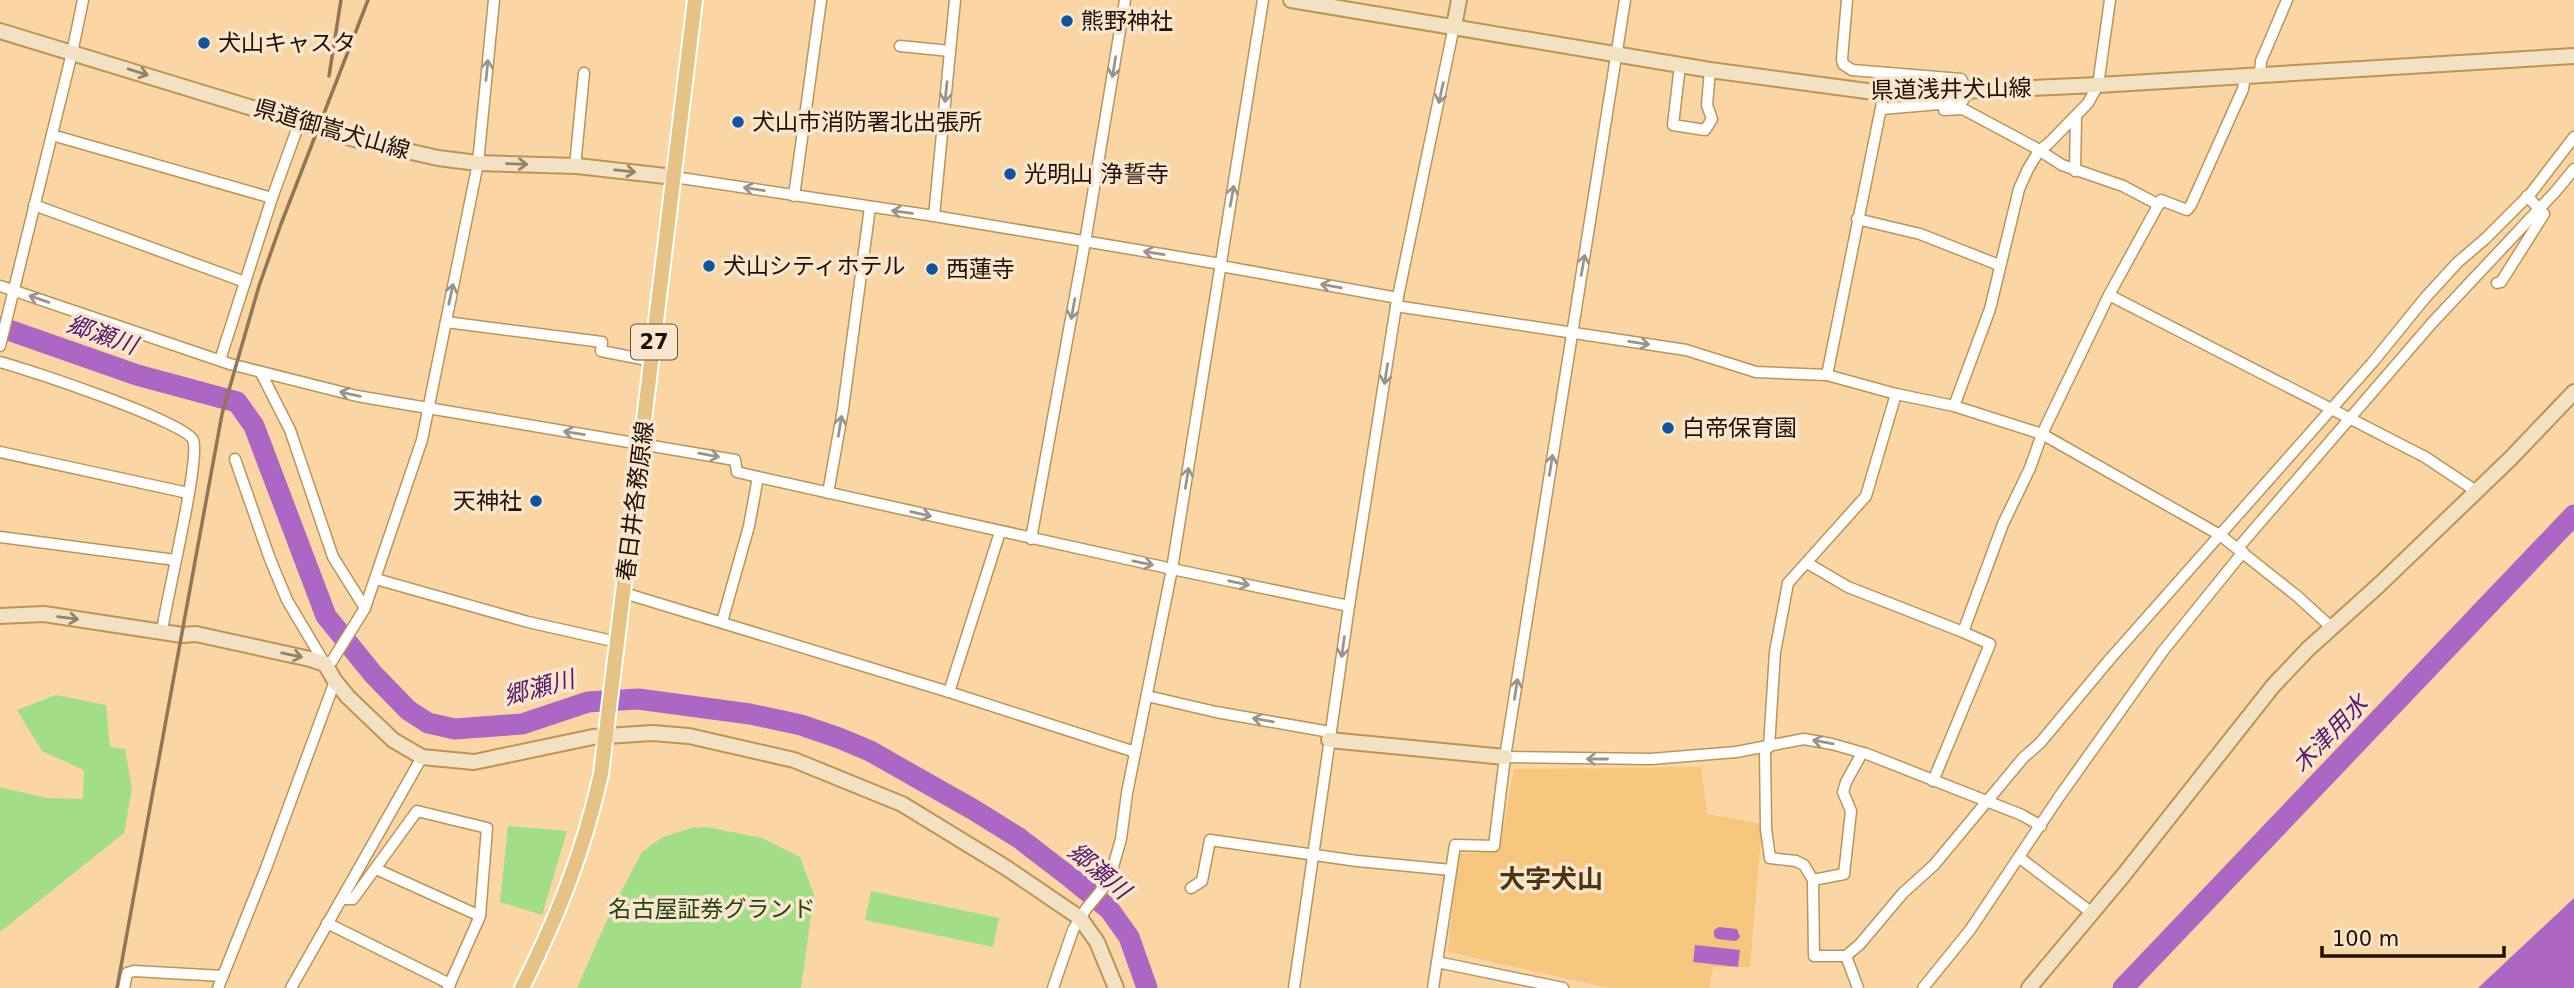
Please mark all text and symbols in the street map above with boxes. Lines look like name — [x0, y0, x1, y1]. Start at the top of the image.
place label: 熊野神社 — [1081, 8, 1173, 34]
marker: 熊野神社 — [1059, 13, 1075, 29]
place label: 犬山キャスタ — [218, 30, 356, 56]
marker: 犬山キャスタ — [196, 35, 212, 51]
one-way arrow — [1107, 55, 1120, 78]
one-way arrow — [481, 60, 494, 82]
one-way arrow — [126, 66, 148, 79]
street label: 県道浅井犬山線 — [1870, 75, 2032, 103]
one-way arrow — [939, 80, 952, 103]
one-way arrow — [1433, 81, 1447, 104]
street label: 県道御嵩犬山線 — [251, 94, 413, 164]
place label: 犬山市消防署北出張所 — [752, 109, 982, 135]
marker: 犬山市消防署北出張所 — [730, 114, 746, 130]
one-way arrow — [505, 158, 528, 171]
place label: 光明山 浄誓寺 — [1024, 161, 1169, 187]
one-way arrow — [613, 165, 635, 178]
marker: 光明山 浄誓寺 — [1002, 166, 1018, 182]
one-way arrow — [743, 183, 766, 196]
one-way arrow — [1226, 185, 1239, 208]
one-way arrow — [891, 205, 914, 218]
one-way arrow — [1143, 246, 1166, 259]
place label: 犬山シティホテル — [723, 253, 906, 279]
one-way arrow — [1577, 254, 1591, 277]
place label: 西蓮寺 — [946, 256, 1015, 282]
marker: 犬山シティホテル — [701, 258, 717, 274]
marker: 西蓮寺 — [924, 261, 940, 277]
one-way arrow — [1320, 279, 1343, 292]
one-way arrow — [445, 283, 459, 306]
one-way arrow — [28, 292, 50, 305]
one-way arrow — [1066, 297, 1079, 320]
water label: 郷瀬川 — [63, 310, 143, 361]
road number: 27 — [631, 324, 677, 360]
one-way arrow — [1627, 337, 1650, 350]
one-way arrow — [1379, 362, 1392, 384]
one-way arrow — [339, 387, 362, 400]
one-way arrow — [834, 415, 847, 438]
place label: 白帝保育園 — [1682, 415, 1797, 441]
street label: 春日井各務原線 — [612, 420, 658, 582]
marker: 白帝保育園 — [1660, 420, 1676, 436]
one-way arrow — [563, 426, 586, 439]
one-way arrow — [697, 449, 720, 463]
one-way arrow — [1545, 454, 1558, 477]
one-way arrow — [1181, 467, 1194, 490]
place label: 天神社 — [453, 488, 522, 514]
marker: 天神社 — [528, 493, 544, 509]
one-way arrow — [909, 508, 932, 521]
one-way arrow — [1131, 557, 1154, 570]
one-way arrow — [1227, 577, 1250, 591]
one-way arrow — [56, 611, 79, 624]
one-way arrow — [1336, 635, 1349, 658]
one-way arrow — [280, 648, 303, 662]
water label: 郷瀬川 — [501, 664, 580, 711]
one-way arrow — [1510, 679, 1523, 701]
water label: 木津用水 — [2287, 688, 2375, 778]
one-way arrow — [1252, 713, 1275, 726]
one-way arrow — [1812, 735, 1835, 749]
one-way arrow — [1586, 752, 1609, 766]
water label: 郷瀬川 — [1062, 837, 1138, 907]
district label: 大字犬山 — [1499, 864, 1603, 894]
park label: 名古屋証券グランド — [609, 896, 816, 922]
scale bar — [2322, 914, 2504, 958]
text: 100 m — [2332, 927, 2399, 951]

